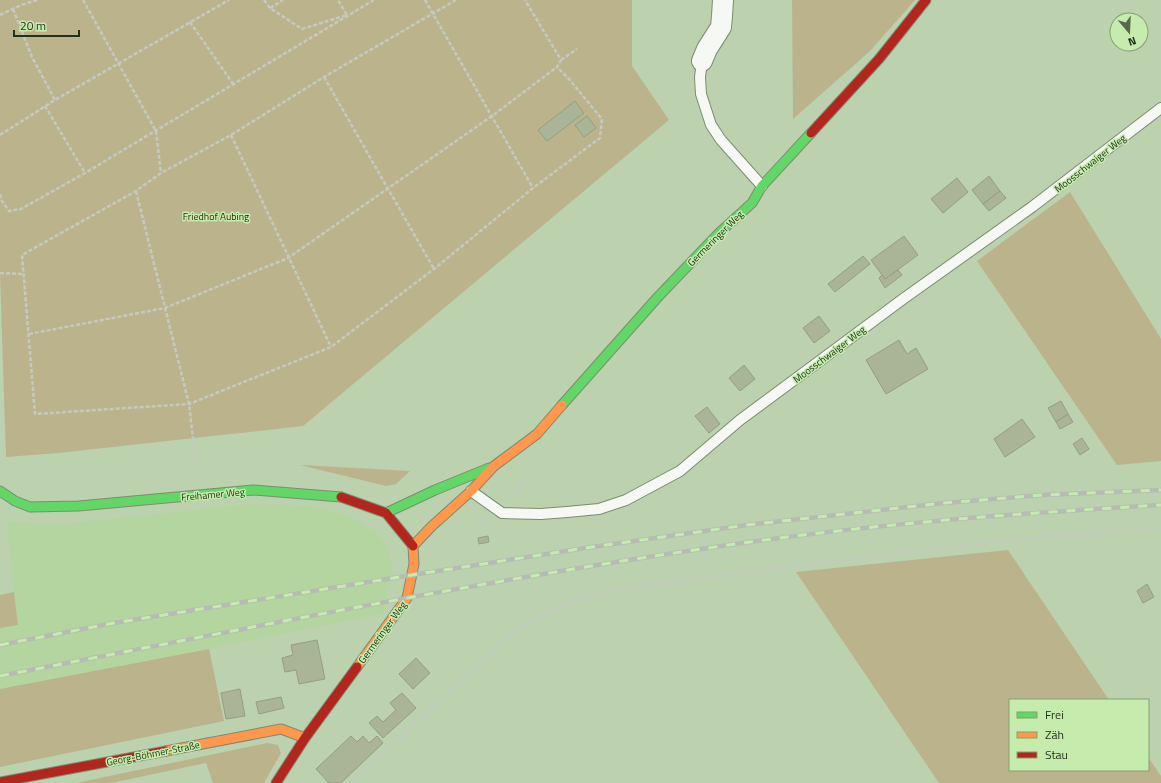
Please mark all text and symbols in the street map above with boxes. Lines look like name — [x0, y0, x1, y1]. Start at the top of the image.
scale bar — [14, 12, 79, 38]
north arrow — [1109, 12, 1149, 52]
text: 20 m — [20, 16, 46, 35]
text: N — [1126, 33, 1138, 50]
street label: Moosschwaiger Weg — [1051, 131, 1129, 196]
street label: Germeringer Weg — [684, 207, 747, 270]
park label: Friedhof Aubing — [183, 209, 249, 224]
street label: Moosschwaiger Weg — [790, 322, 869, 387]
street label: Freihamer Weg — [181, 484, 246, 505]
street label: Germeringer Weg — [355, 598, 410, 667]
legend — [1009, 699, 1149, 771]
text: Frei — [1045, 705, 1064, 724]
text: Zäh — [1045, 725, 1064, 744]
street label: Georg-Böhmer-Straße — [105, 737, 201, 770]
text: Stau — [1045, 745, 1068, 764]

